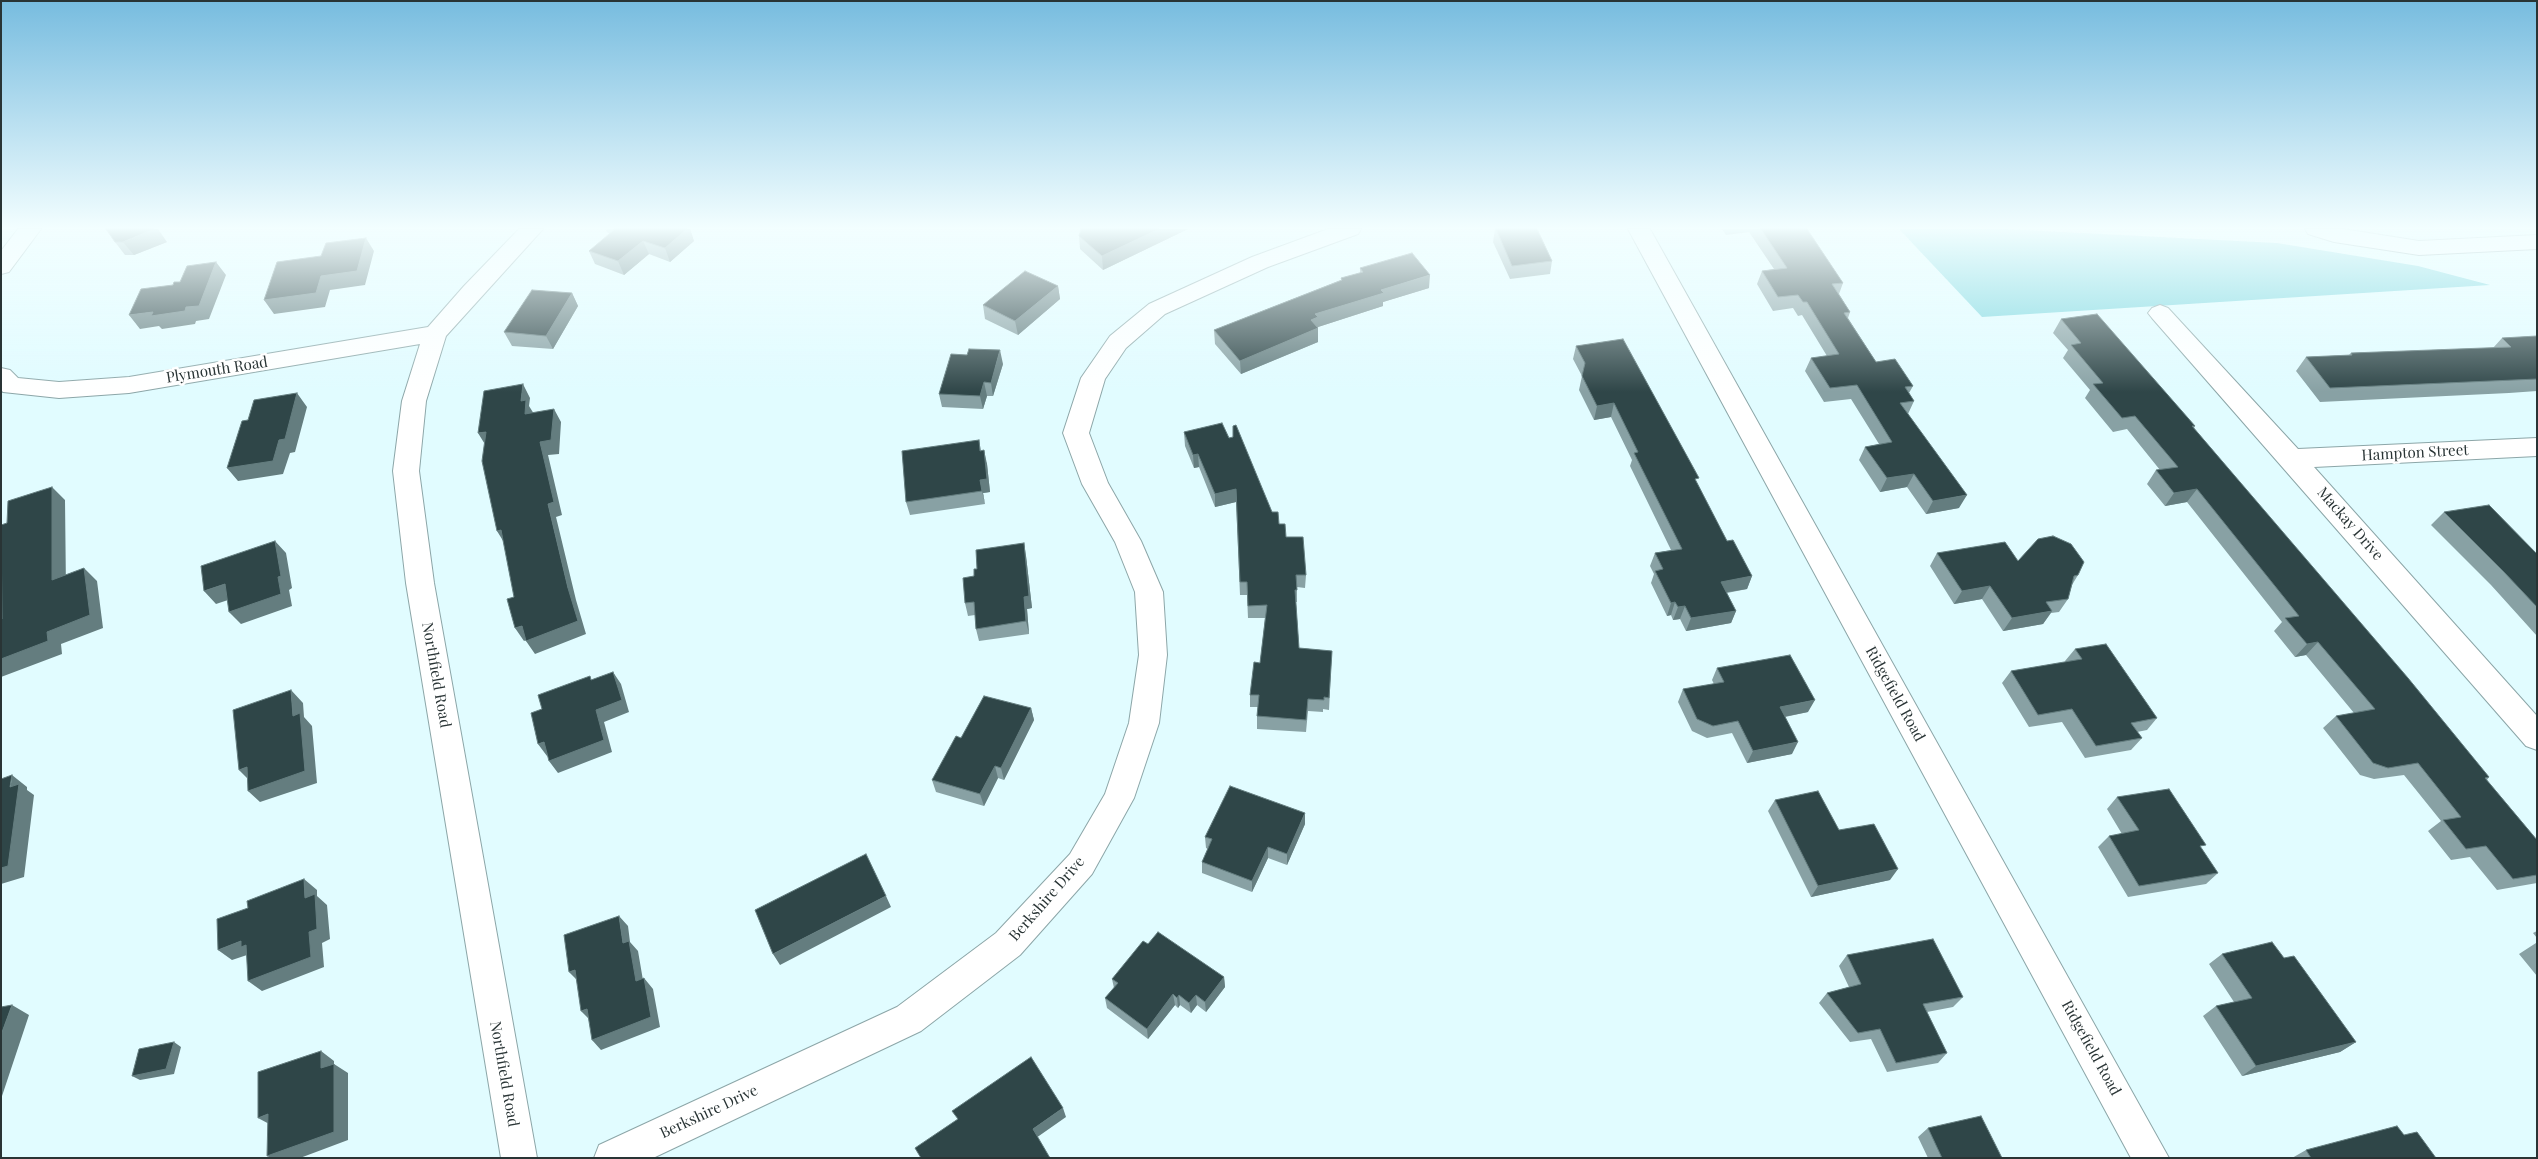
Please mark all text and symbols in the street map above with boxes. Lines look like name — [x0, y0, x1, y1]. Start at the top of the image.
street label: Plymouth Road — [165, 353, 269, 387]
street label: Hampton Street — [2361, 441, 2469, 465]
street label: Mackay Drive — [2313, 484, 2387, 564]
street label: Northfield Road — [418, 621, 454, 729]
street label: Ridgefield Road — [1861, 643, 1929, 745]
street label: Berkshire Drive — [1005, 853, 1089, 945]
street label: Ridgefield Road — [2057, 997, 2125, 1099]
street label: Northfield Road — [486, 1020, 522, 1128]
street label: Berkshire Drive — [657, 1081, 761, 1143]

